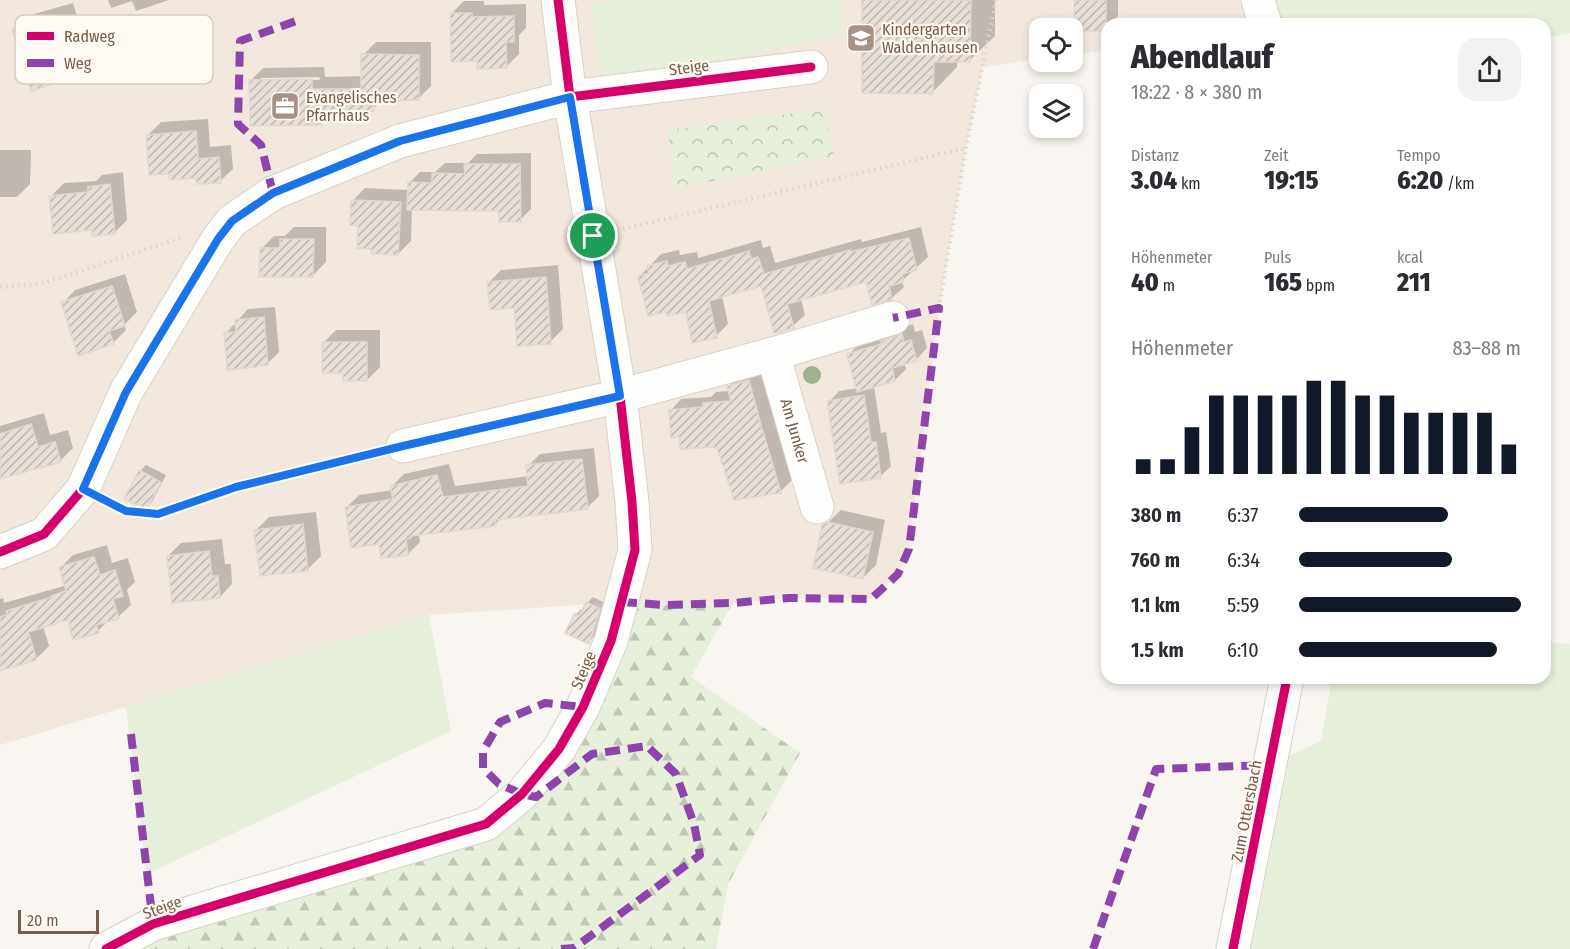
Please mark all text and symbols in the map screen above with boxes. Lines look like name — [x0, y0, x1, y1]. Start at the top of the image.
legend — [15, 15, 213, 84]
map controls — [1029, 18, 1083, 138]
button: locate — [1029, 18, 1083, 72]
place label: Kindergarten Waldenhausen — [882, 20, 978, 57]
school or university icon: Kindergarten Waldenhausen — [845, 22, 877, 54]
text: Radweg — [64, 27, 115, 46]
text: Abendlauf — [1131, 37, 1273, 77]
button: share — [1458, 38, 1521, 101]
text: Weg — [64, 54, 92, 73]
street label: Steige — [668, 56, 710, 79]
text: 18:22 · 8 × 380 m — [1131, 80, 1262, 104]
button: layers — [1029, 84, 1083, 138]
place label: Evangelisches Pfarrhaus — [306, 88, 397, 125]
office icon: Evangelisches Pfarrhaus — [269, 90, 301, 122]
text: Distanz — [1131, 146, 1179, 165]
text: Zeit — [1264, 146, 1288, 165]
text: Tempo — [1397, 146, 1441, 165]
text: 3.04 — [1131, 165, 1177, 196]
text: 19:15 — [1264, 165, 1318, 196]
text: 6:20 — [1397, 165, 1443, 196]
text: km — [1177, 174, 1201, 193]
text: /km — [1443, 174, 1474, 193]
pin — [567, 210, 618, 261]
icon: arrive — [576, 219, 609, 252]
text: Höhenmeter — [1131, 248, 1213, 267]
text: Puls — [1264, 248, 1291, 267]
text: kcal — [1397, 248, 1423, 267]
text: 40 — [1131, 267, 1159, 298]
text: 165 — [1264, 267, 1302, 298]
text: 211 — [1397, 267, 1431, 298]
text: m — [1159, 276, 1175, 295]
text: bpm — [1302, 276, 1335, 295]
text: Höhenmeter — [1131, 336, 1233, 360]
text: 83–88 m — [1452, 336, 1521, 360]
street label: Am Junker — [776, 396, 813, 466]
text: 380 m — [1131, 503, 1181, 527]
text: 6:37 — [1227, 503, 1258, 527]
text: 760 m — [1131, 548, 1180, 572]
text: 6:34 — [1227, 548, 1260, 572]
text: 1.1 km — [1131, 593, 1180, 617]
text: 5:59 — [1227, 593, 1259, 617]
text: 1.5 km — [1131, 638, 1184, 662]
text: 6:10 — [1227, 638, 1259, 662]
street label: Steige — [567, 648, 600, 692]
street label: Zum Ottersbach — [1227, 758, 1266, 864]
street label: Steige — [140, 892, 184, 923]
scale bar — [18, 907, 99, 934]
text: 20 m — [27, 911, 58, 930]

